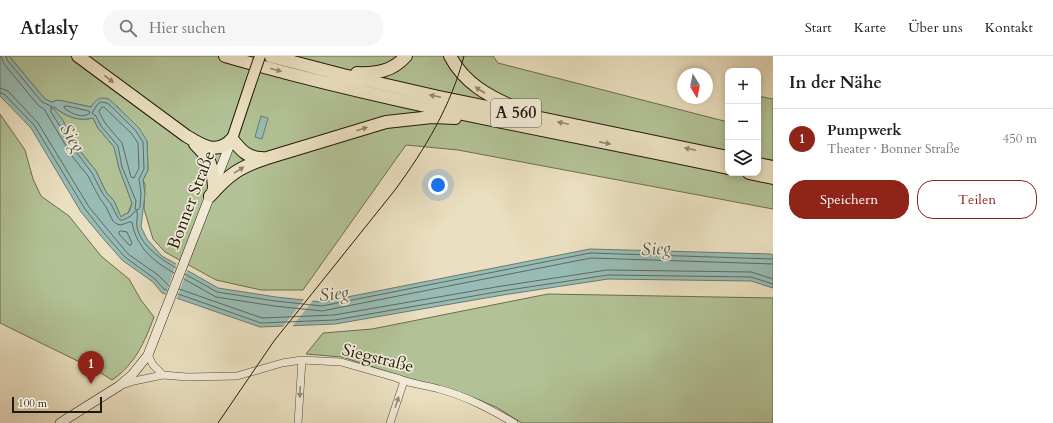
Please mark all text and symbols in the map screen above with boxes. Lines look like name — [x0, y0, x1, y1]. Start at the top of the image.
search box — [103, 10, 383, 46]
text: Atlasly — [20, 15, 79, 41]
icon: search — [117, 17, 139, 39]
text: Hier suchen — [149, 18, 226, 38]
text: Start — [805, 18, 832, 37]
text: Karte — [854, 18, 886, 37]
text: Über uns — [908, 18, 963, 37]
text: Kontakt — [985, 18, 1033, 37]
one-way arrow — [270, 67, 282, 73]
north arrow — [677, 68, 713, 104]
map controls — [725, 68, 761, 176]
button: + — [725, 68, 761, 104]
text: In der Nähe — [789, 71, 882, 94]
one-way arrow — [104, 75, 114, 83]
one-way arrow — [475, 86, 485, 94]
one-way arrow — [429, 93, 442, 99]
road number: A 560 — [491, 99, 541, 127]
button: − — [725, 104, 761, 140]
water label: Sieg — [54, 119, 90, 157]
one-way arrow — [556, 119, 569, 125]
text: Pumpwerk — [827, 120, 902, 140]
one-way arrow — [356, 126, 368, 132]
text: 1 — [799, 130, 805, 148]
text: 450 m — [1003, 130, 1037, 148]
button: layers — [725, 140, 761, 176]
text: Theater · Bonner Straße — [827, 140, 960, 158]
one-way arrow — [599, 141, 611, 147]
one-way arrow — [684, 146, 696, 152]
street label: Bonner Straße — [162, 147, 220, 253]
one-way arrow — [233, 166, 245, 173]
your location — [428, 175, 448, 195]
button: Speichern — [789, 180, 909, 219]
button: Teilen — [917, 180, 1037, 219]
water label: Sieg — [640, 235, 672, 263]
water label: Sieg — [318, 280, 350, 308]
street label: Siegstraße — [340, 338, 416, 378]
pin: 1 — [78, 351, 104, 384]
one-way arrow — [297, 386, 304, 398]
scale bar — [12, 395, 102, 414]
text: 100 m — [18, 396, 47, 411]
one-way arrow — [394, 396, 400, 408]

